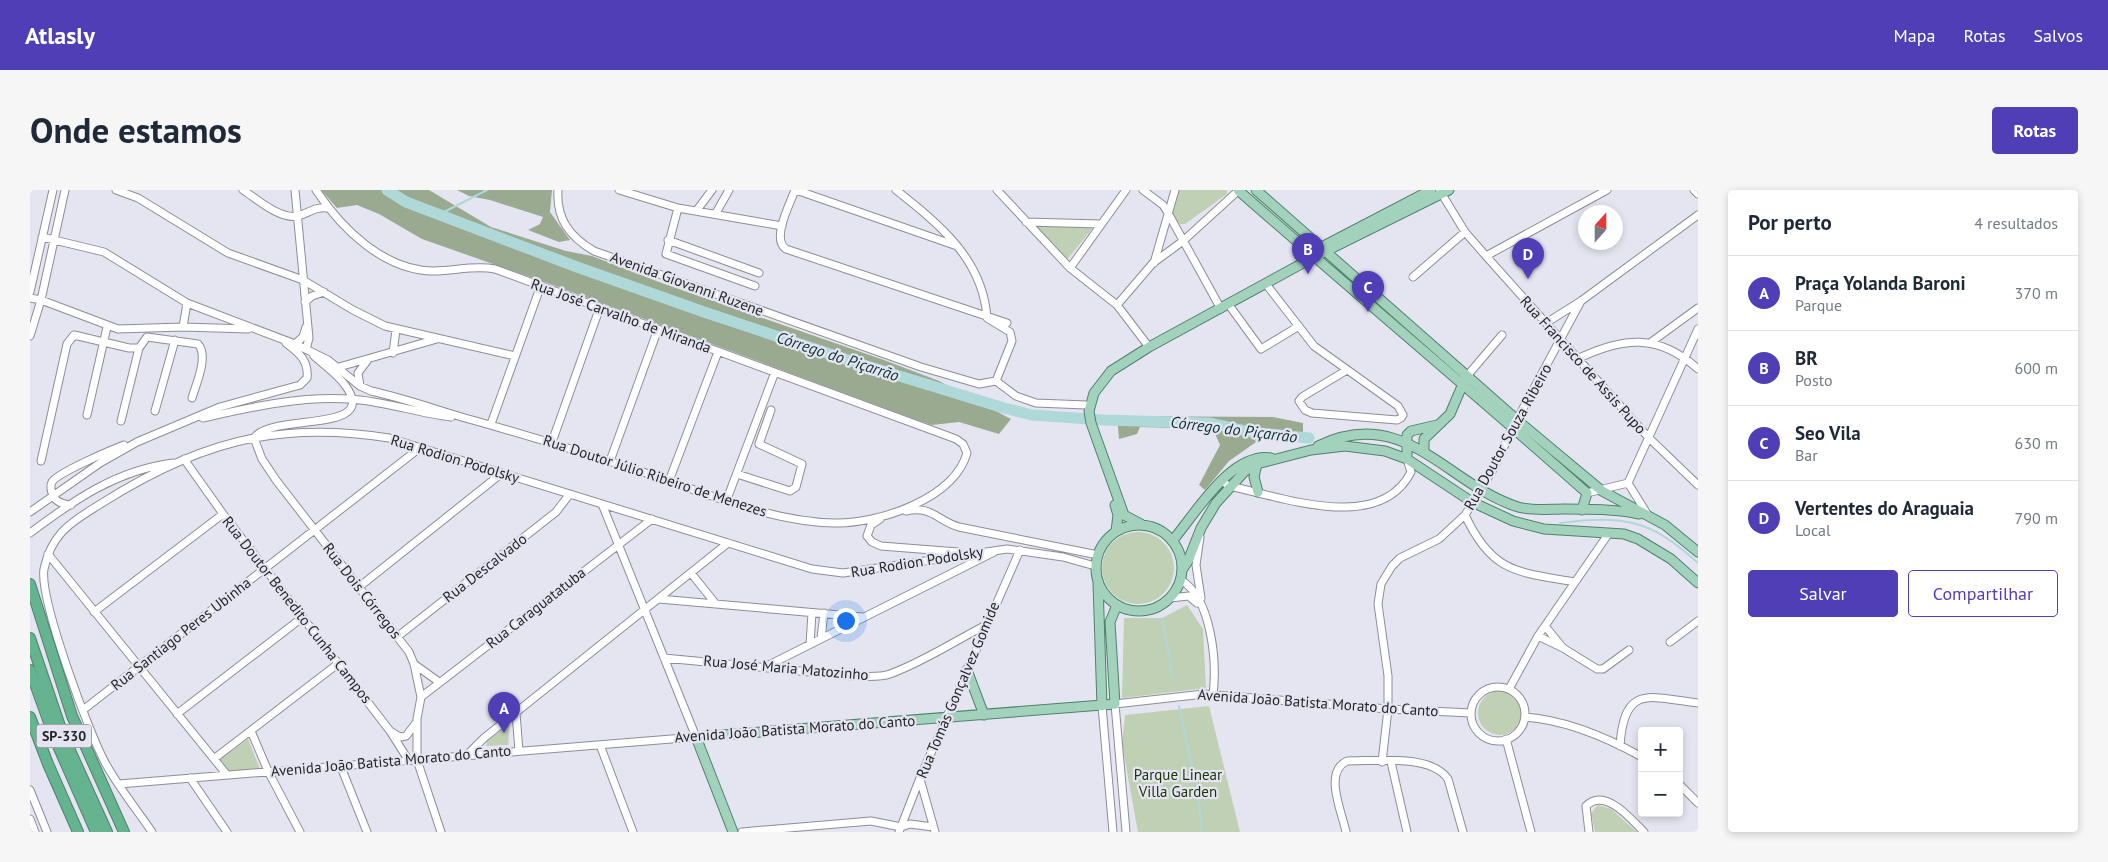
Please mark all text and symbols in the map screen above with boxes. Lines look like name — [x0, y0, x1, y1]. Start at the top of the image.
text: Atlasly — [25, 20, 95, 51]
text: Mapa — [1894, 24, 1935, 47]
text: Rotas — [1963, 24, 2006, 47]
text: Salvos — [2034, 24, 2083, 47]
text: Onde estamos — [30, 107, 242, 153]
button: Rotas — [1992, 107, 2078, 154]
north arrow — [1578, 205, 1623, 250]
text: Por perto — [1748, 209, 1832, 236]
text: 4 resultados — [1974, 213, 2058, 233]
pin: B — [1292, 233, 1324, 274]
pin: D — [1512, 238, 1544, 279]
street label: Avenida Giovanni Ruzene — [608, 247, 766, 320]
pin: C — [1352, 271, 1384, 312]
text: Praça Yolanda Baroni — [1795, 271, 1966, 295]
street label: Rua José Carvalho de Miranda — [528, 274, 714, 357]
text: A — [1759, 283, 1769, 303]
text: 370 m — [2015, 283, 2058, 303]
street label: Rua Francisco de Assis Pupo — [1516, 292, 1650, 438]
text: Parque — [1795, 295, 1842, 315]
water label: Córrego do Piçarrão — [774, 327, 902, 385]
text: BR — [1795, 346, 1818, 370]
text: B — [1759, 358, 1769, 378]
text: 600 m — [2015, 358, 2058, 378]
street label: Rua Doutor Souza Ribeiro — [1459, 360, 1556, 513]
text: Posto — [1795, 370, 1833, 390]
water label: Córrego do Piçarrão — [1169, 411, 1299, 447]
text: Seo Vila — [1795, 421, 1861, 445]
street label: Rua Rodion Podolsky — [388, 430, 522, 487]
street label: Rua Doutor Júlio Ribeiro de Menezes — [541, 430, 769, 521]
text: C — [1760, 433, 1768, 453]
text: 630 m — [2015, 433, 2058, 453]
text: Bar — [1795, 445, 1818, 465]
text: Vertentes do Araguaia — [1795, 496, 1974, 520]
text: D — [1759, 508, 1769, 528]
text: 790 m — [2015, 508, 2058, 528]
street label: Rua Doutor Benedito Cunha Campos — [218, 512, 376, 707]
text: Local — [1795, 520, 1831, 540]
street label: Rua Descalvado — [439, 529, 531, 606]
street label: Rua Dois Córregos — [319, 539, 406, 643]
street label: Rua Rodion Podolsky — [849, 542, 984, 581]
street label: Rua Caraguatatuba — [482, 563, 589, 652]
button: Salvar — [1748, 570, 1898, 617]
button: Compartilhar — [1908, 570, 2058, 617]
street label: Rua Santiago Peres Ubinha — [107, 573, 255, 694]
street label: Rua Tomás Gonçalvez Gomide — [912, 599, 1003, 781]
your location — [833, 608, 859, 634]
street label: Rua José Maria Matozinho — [703, 651, 869, 684]
street label: Avenida João Batista Morato do Canto — [1197, 685, 1439, 720]
pin: A — [488, 692, 520, 733]
street label: Avenida João Batista Morato do Canto — [674, 711, 916, 746]
road number: SP-330 — [36, 724, 92, 748]
map controls — [1638, 727, 1683, 817]
button: + — [1638, 727, 1683, 772]
street label: Avenida João Batista Morato do Canto — [270, 741, 512, 780]
park label: Parque Linear Villa Garden — [1134, 765, 1222, 801]
button: − — [1638, 772, 1683, 817]

